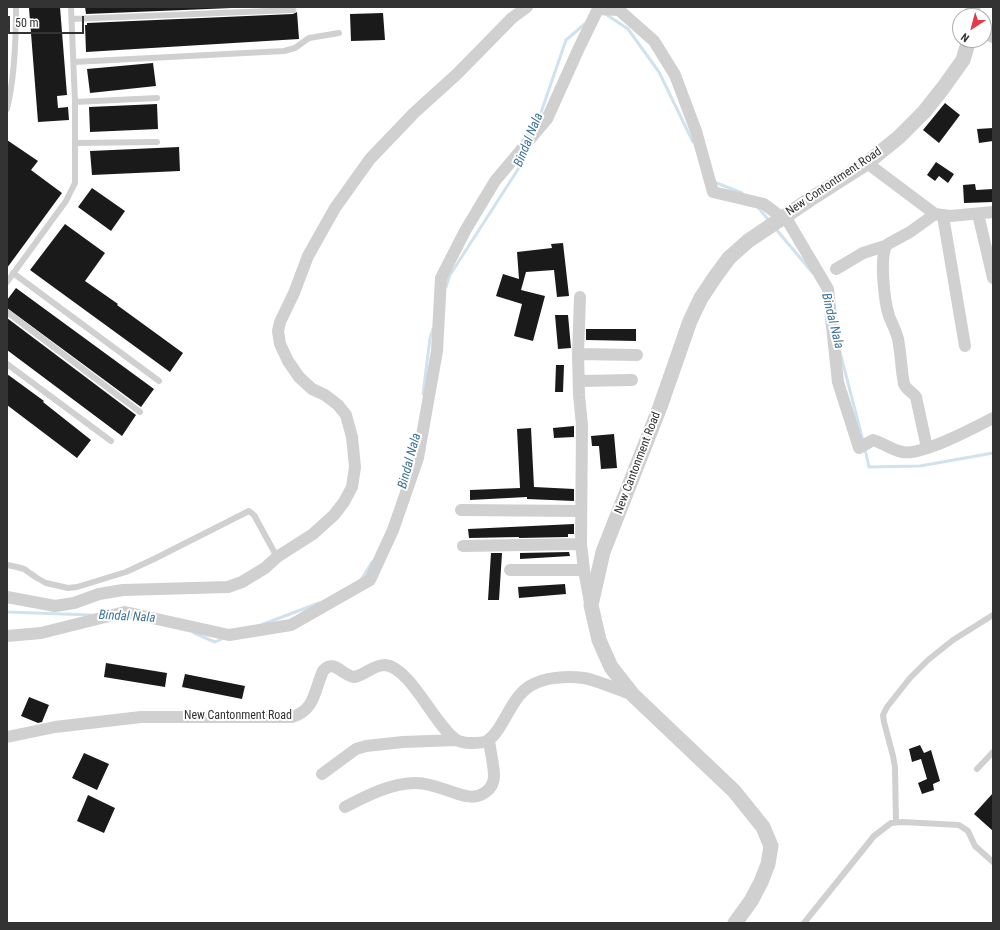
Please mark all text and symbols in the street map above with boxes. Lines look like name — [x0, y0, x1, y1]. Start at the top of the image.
scale bar — [10, 8, 86, 34]
north arrow — [952, 8, 992, 48]
text: 50 m — [15, 16, 39, 30]
text: N — [959, 30, 972, 45]
water label: Bindal Nala — [511, 111, 547, 169]
street label: New Contontment Road — [784, 145, 884, 219]
water label: Bindal Nala — [818, 292, 846, 350]
street label: New Cantonment Road — [612, 410, 664, 516]
water label: Bindal Nala — [395, 432, 425, 490]
water label: Bindal Nala — [98, 608, 156, 626]
street label: New Cantonment Road — [184, 709, 292, 723]

